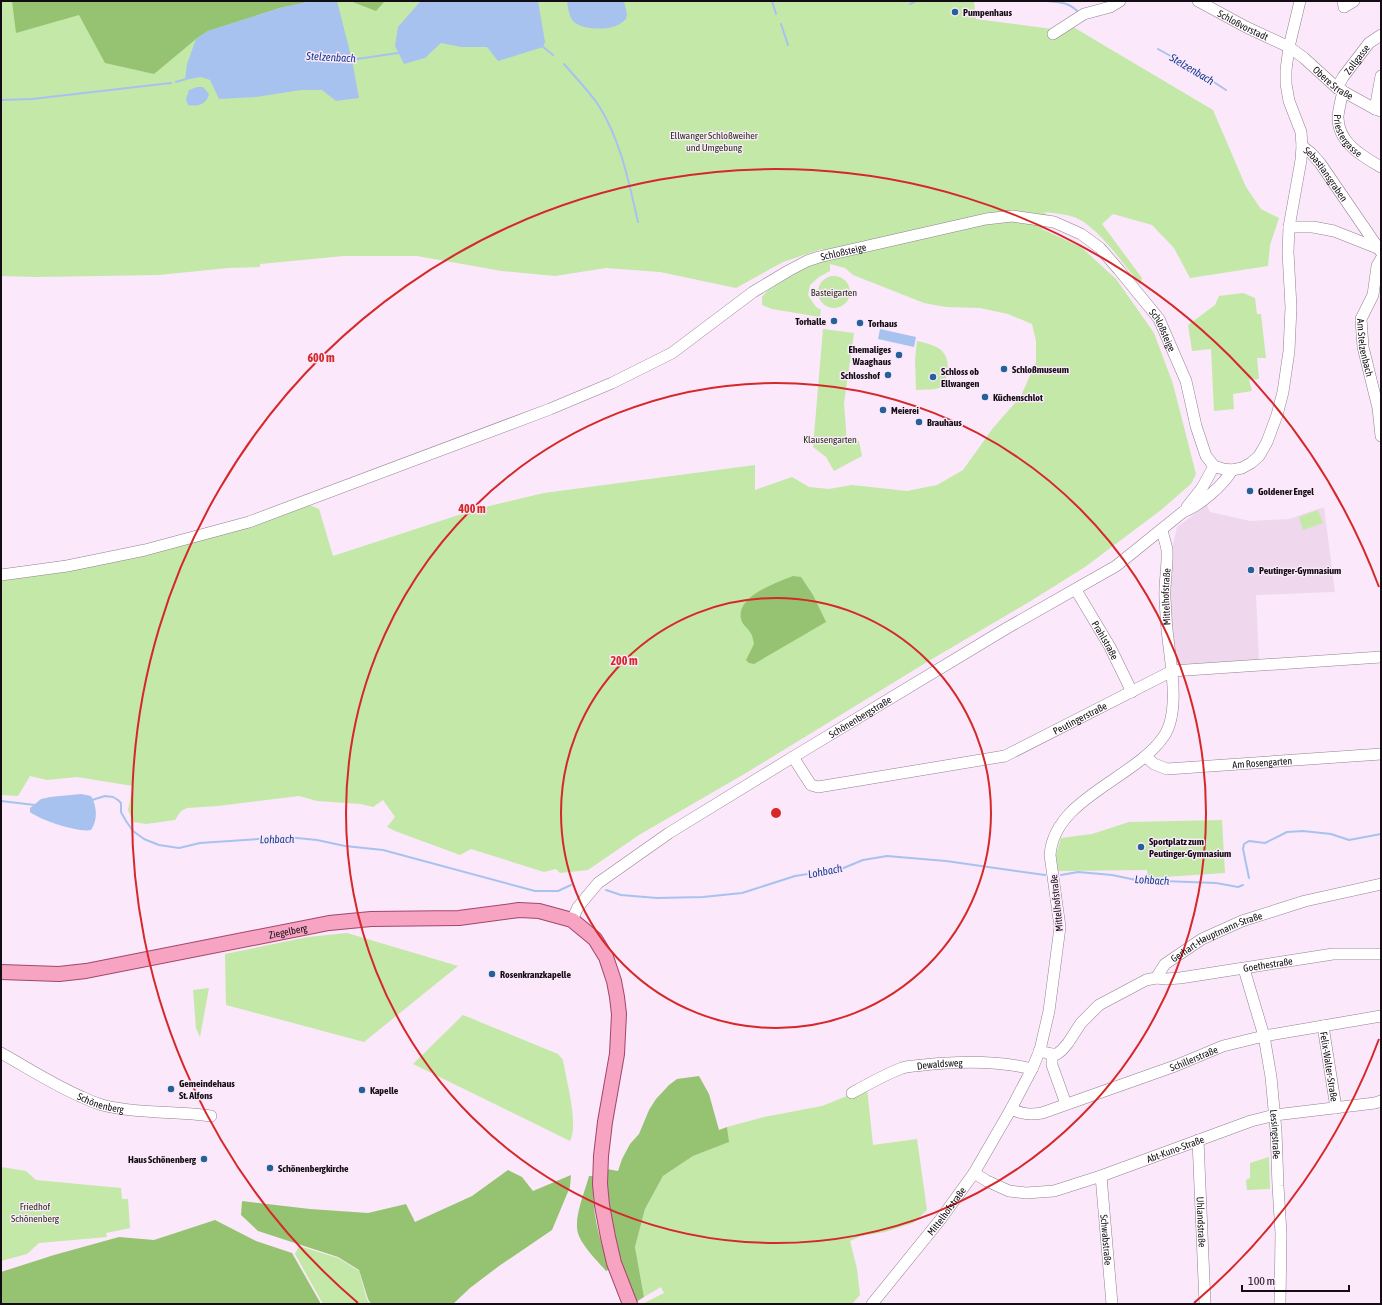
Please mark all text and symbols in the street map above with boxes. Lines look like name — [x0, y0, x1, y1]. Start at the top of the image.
marker: Pumpenhaus — [950, 7, 960, 17]
place label: Pumpenhaus — [963, 7, 1012, 18]
street label: Schloßvorstadt — [1216, 8, 1270, 43]
street label: Zollgasse — [1342, 42, 1372, 77]
water label: Stelzenbach — [305, 50, 357, 64]
water label: Stelzenbach — [1167, 51, 1217, 87]
street label: Obere Straße — [1311, 64, 1355, 102]
street label: Priestergasse — [1332, 114, 1364, 160]
park label: Ellwanger Schloßweiher und Umgebung — [670, 130, 759, 153]
street label: Sebastiansgraben — [1302, 145, 1350, 204]
street label: Schloßsteige — [819, 241, 868, 262]
park label: Basteigarten — [811, 287, 857, 298]
street label: Schloßsteige — [1147, 307, 1178, 354]
place label: Torhalle — [795, 316, 826, 327]
marker: Torhalle — [829, 316, 839, 326]
marker: Torhaus — [855, 318, 865, 328]
place label: Torhaus — [868, 318, 898, 329]
street label: Am Stelzenbach — [1355, 318, 1375, 378]
place label: Ehemaliges Waaghaus — [848, 344, 891, 367]
marker: Ehemaliges Waaghaus — [894, 350, 904, 360]
text: 600 m — [307, 351, 335, 365]
marker: Schloßmuseum — [999, 364, 1009, 374]
place label: Schloßmuseum — [1012, 364, 1069, 375]
place label: Schloss ob Ellwangen — [941, 366, 979, 389]
place label: Schlosshof — [841, 370, 880, 381]
marker: Schlosshof — [883, 370, 893, 380]
marker: Schloss ob Ellwangen — [928, 372, 938, 382]
marker: Küchenschlot — [980, 392, 990, 402]
place label: Küchenschlot — [993, 392, 1043, 403]
marker: Meierei — [878, 405, 888, 415]
place label: Meierei — [891, 405, 919, 416]
marker: Brauhaus — [914, 417, 924, 427]
place label: Brauhaus — [927, 417, 962, 428]
park label: Klausengarten — [803, 434, 857, 445]
marker: Goldener Engel — [1245, 486, 1255, 496]
place label: Goldener Engel — [1258, 486, 1314, 497]
text: 400 m — [457, 502, 486, 516]
marker: Peutinger-Gymnasium — [1246, 565, 1256, 575]
place label: Peutinger-Gymnasium — [1259, 565, 1341, 576]
street label: Mittelhofstraße — [1160, 567, 1173, 626]
street label: Prahlstraße — [1090, 619, 1120, 662]
text: 200 m — [610, 654, 638, 668]
street label: Schönenbergstraße — [827, 694, 894, 740]
street label: Peutingerstraße — [1051, 700, 1109, 737]
street label: Am Rosengarten — [1232, 755, 1293, 770]
centre of rings — [769, 806, 783, 820]
water label: Lohbach — [260, 833, 295, 845]
place label: Sportplatz zum Peutinger-Gymnasium — [1149, 836, 1231, 859]
marker: Sportplatz zum Peutinger-Gymnasium — [1136, 842, 1146, 852]
water label: Lohbach — [807, 862, 844, 880]
street label: Mittelhofstraße — [1048, 873, 1065, 932]
water label: Lohbach — [1134, 873, 1170, 887]
street label: Gerhart-Hauptmann-Straße — [1169, 910, 1264, 965]
street label: Ziegelberg — [268, 922, 309, 941]
street label: Goethestraße — [1242, 955, 1294, 974]
marker: Rosenkranzkapelle — [487, 969, 497, 979]
place label: Rosenkranzkapelle — [500, 969, 571, 980]
street label: Felix-Walter-Straße — [1318, 1031, 1340, 1103]
street label: Schillerstraße — [1168, 1044, 1220, 1073]
street label: Dewaldsweg — [916, 1057, 964, 1072]
place label: Gemeindehaus St. Alfons — [179, 1078, 235, 1101]
marker: Gemeindehaus St. Alfons — [166, 1084, 176, 1094]
marker: Kapelle — [357, 1085, 367, 1095]
place label: Kapelle — [370, 1085, 399, 1096]
street label: Schönenberg — [76, 1091, 125, 1115]
street label: Lessingstraße — [1268, 1109, 1282, 1160]
street label: Abt-Kuno-Straße — [1145, 1134, 1206, 1165]
place label: Haus Schönenberg — [128, 1154, 197, 1165]
marker: Haus Schönenberg — [199, 1154, 209, 1164]
marker: Schönenbergkirche — [265, 1163, 275, 1173]
place label: Schönenbergkirche — [278, 1163, 349, 1174]
street label: Mittelhofstraße — [925, 1185, 968, 1238]
street label: Uhlandstraße — [1194, 1196, 1208, 1248]
park label: Friedhof Schönenberg — [11, 1201, 60, 1224]
street label: Schwabstraße — [1098, 1214, 1114, 1266]
scale bar — [1242, 1267, 1349, 1293]
text: 100 m — [1248, 1274, 1275, 1288]

